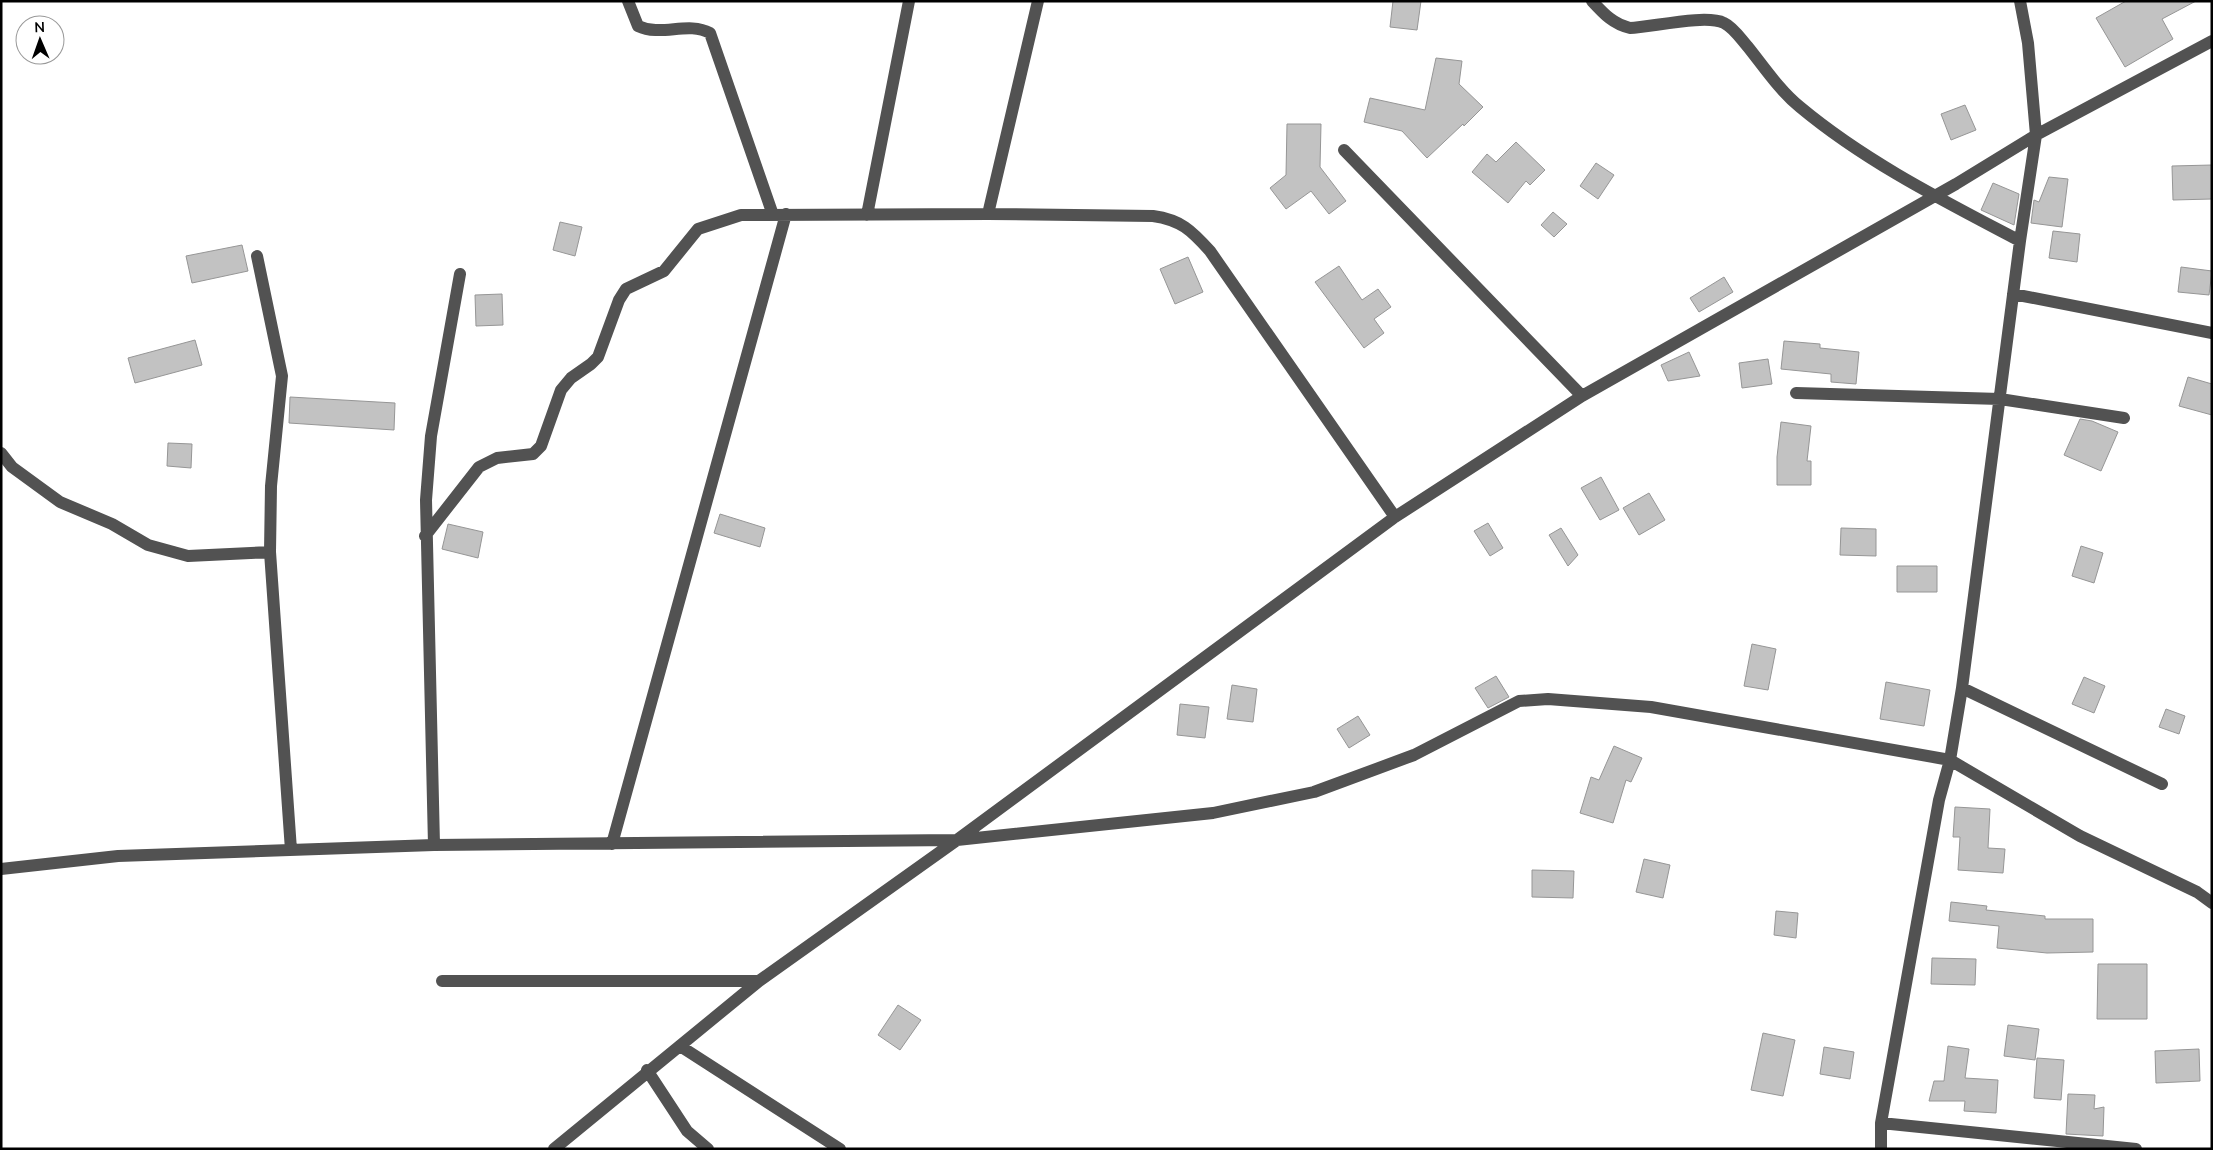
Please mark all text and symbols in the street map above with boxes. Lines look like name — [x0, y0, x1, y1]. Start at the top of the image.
north arrow — [15, 15, 65, 65]
text: N — [34, 18, 45, 36]

